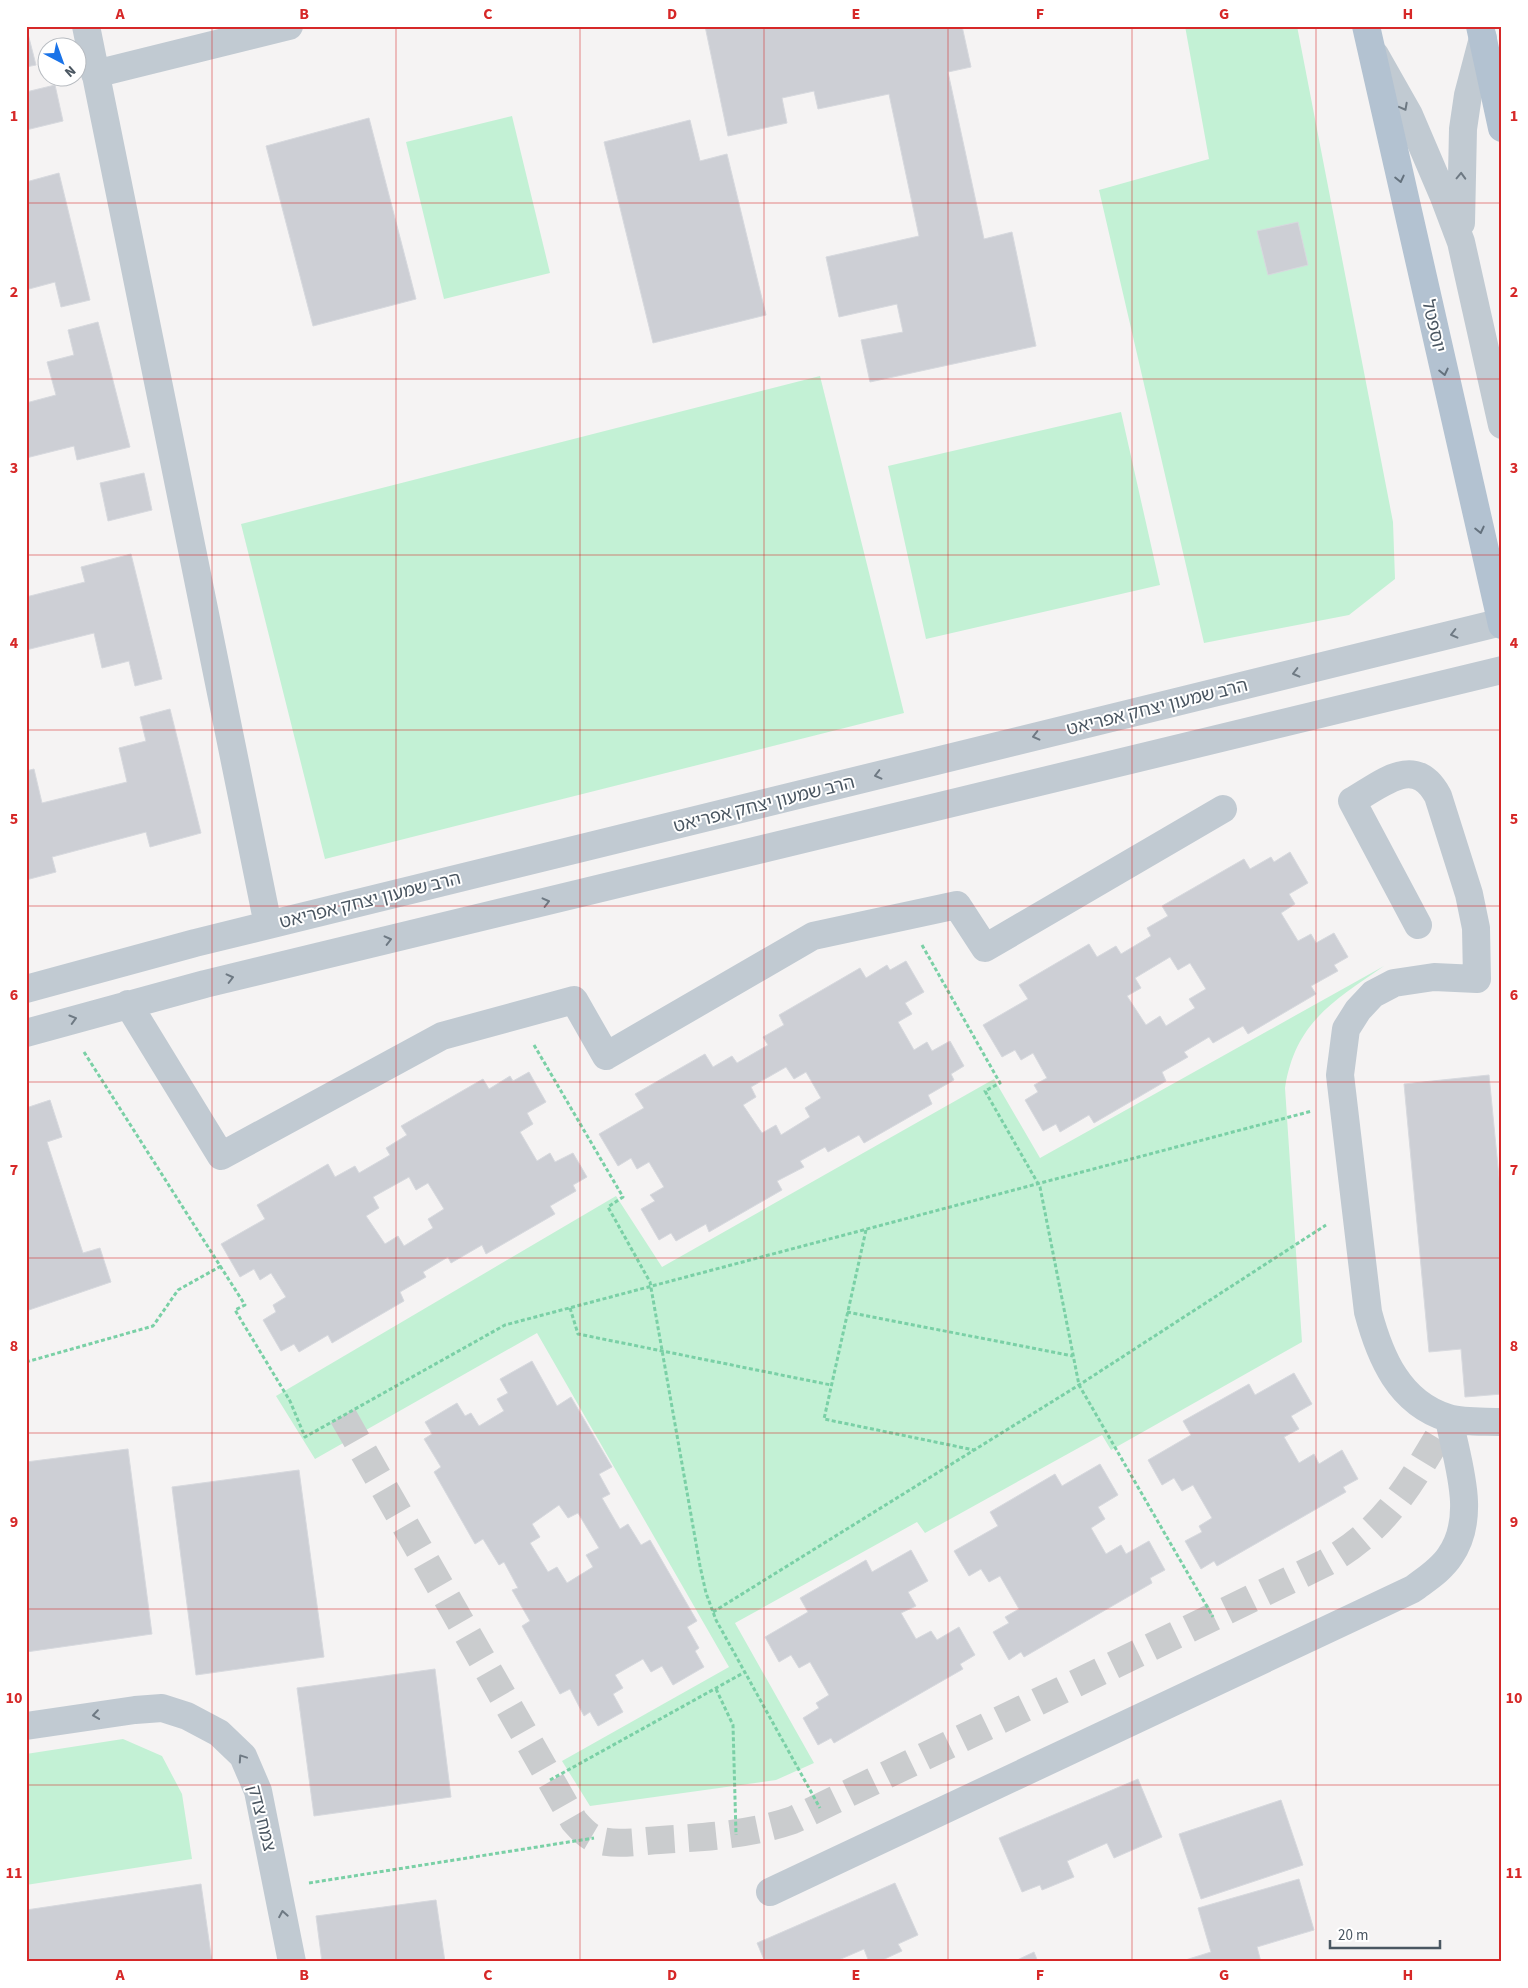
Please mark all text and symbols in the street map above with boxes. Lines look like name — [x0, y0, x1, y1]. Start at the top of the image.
text: A — [114, 3, 125, 25]
text: B — [299, 3, 309, 25]
text: C — [483, 3, 493, 25]
text: D — [667, 3, 677, 25]
text: E — [852, 3, 860, 25]
text: F — [1036, 3, 1044, 25]
text: G — [1219, 3, 1229, 25]
text: H — [1403, 3, 1413, 25]
north arrow — [38, 38, 88, 88]
text: N — [60, 60, 80, 82]
one-way arrow — [1398, 101, 1408, 110]
text: 1 — [10, 105, 18, 127]
text: 1 — [1510, 105, 1518, 127]
one-way arrow — [1455, 172, 1466, 180]
one-way arrow — [1394, 175, 1405, 184]
text: 2 — [10, 281, 18, 303]
text: 2 — [1510, 281, 1518, 303]
street label: יוספטל — [1415, 297, 1452, 355]
one-way arrow — [1438, 367, 1449, 376]
text: 3 — [10, 457, 18, 479]
text: 3 — [1510, 457, 1518, 479]
one-way arrow — [1474, 526, 1485, 535]
one-way arrow — [1449, 628, 1458, 639]
text: 4 — [10, 632, 19, 654]
text: 4 — [1510, 632, 1519, 654]
one-way arrow — [1292, 667, 1301, 678]
street label: הרב שמעון יצחק אפריאט — [1064, 673, 1250, 742]
one-way arrow — [1033, 731, 1041, 741]
one-way arrow — [874, 769, 883, 780]
street label: הרב שמעון יצחק אפריאט — [671, 770, 857, 839]
text: 5 — [10, 808, 18, 830]
text: 5 — [1510, 808, 1518, 830]
street label: הרב שמעון יצחק אפריאט — [277, 866, 463, 935]
one-way arrow — [542, 897, 551, 908]
one-way arrow — [384, 935, 393, 946]
one-way arrow — [226, 973, 235, 984]
text: 6 — [10, 984, 18, 1006]
text: 6 — [1510, 984, 1518, 1006]
one-way arrow — [69, 1015, 77, 1025]
text: 7 — [10, 1159, 18, 1181]
text: 7 — [1510, 1159, 1518, 1181]
text: 8 — [10, 1335, 18, 1357]
text: 8 — [1510, 1335, 1518, 1357]
text: 9 — [10, 1511, 18, 1533]
text: 9 — [1510, 1511, 1518, 1533]
text: 10 — [6, 1687, 22, 1709]
text: 10 — [1506, 1687, 1522, 1709]
one-way arrow — [92, 1710, 101, 1720]
one-way arrow — [238, 1754, 248, 1763]
street label: צמח צדק — [241, 1782, 282, 1854]
text: 11 — [6, 1862, 22, 1884]
text: 11 — [1506, 1862, 1522, 1884]
one-way arrow — [279, 1909, 289, 1918]
scale bar — [1330, 1918, 1440, 1950]
text: 20 m — [1338, 1925, 1368, 1946]
text: A — [114, 1964, 125, 1986]
text: B — [299, 1964, 309, 1986]
text: C — [483, 1964, 493, 1986]
text: D — [667, 1964, 677, 1986]
text: E — [852, 1964, 860, 1986]
text: F — [1036, 1964, 1044, 1986]
text: G — [1219, 1964, 1229, 1986]
text: H — [1403, 1964, 1413, 1986]

